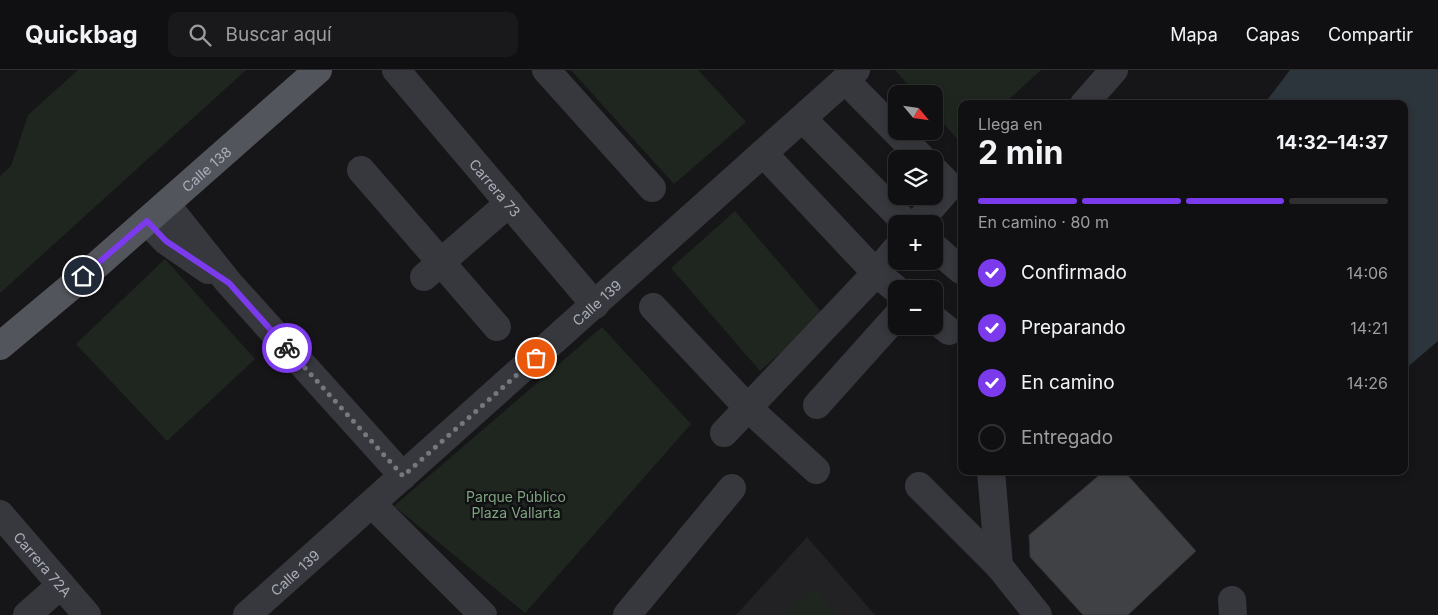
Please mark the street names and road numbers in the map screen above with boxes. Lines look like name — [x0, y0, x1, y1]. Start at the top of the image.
street label: Calle 138 — [178, 142, 234, 195]
street label: Carrera 73 — [466, 155, 525, 220]
street label: Calle 139 — [568, 276, 625, 329]
street label: Carrera 72A — [11, 528, 76, 600]
street label: Calle 139 — [267, 546, 323, 599]

